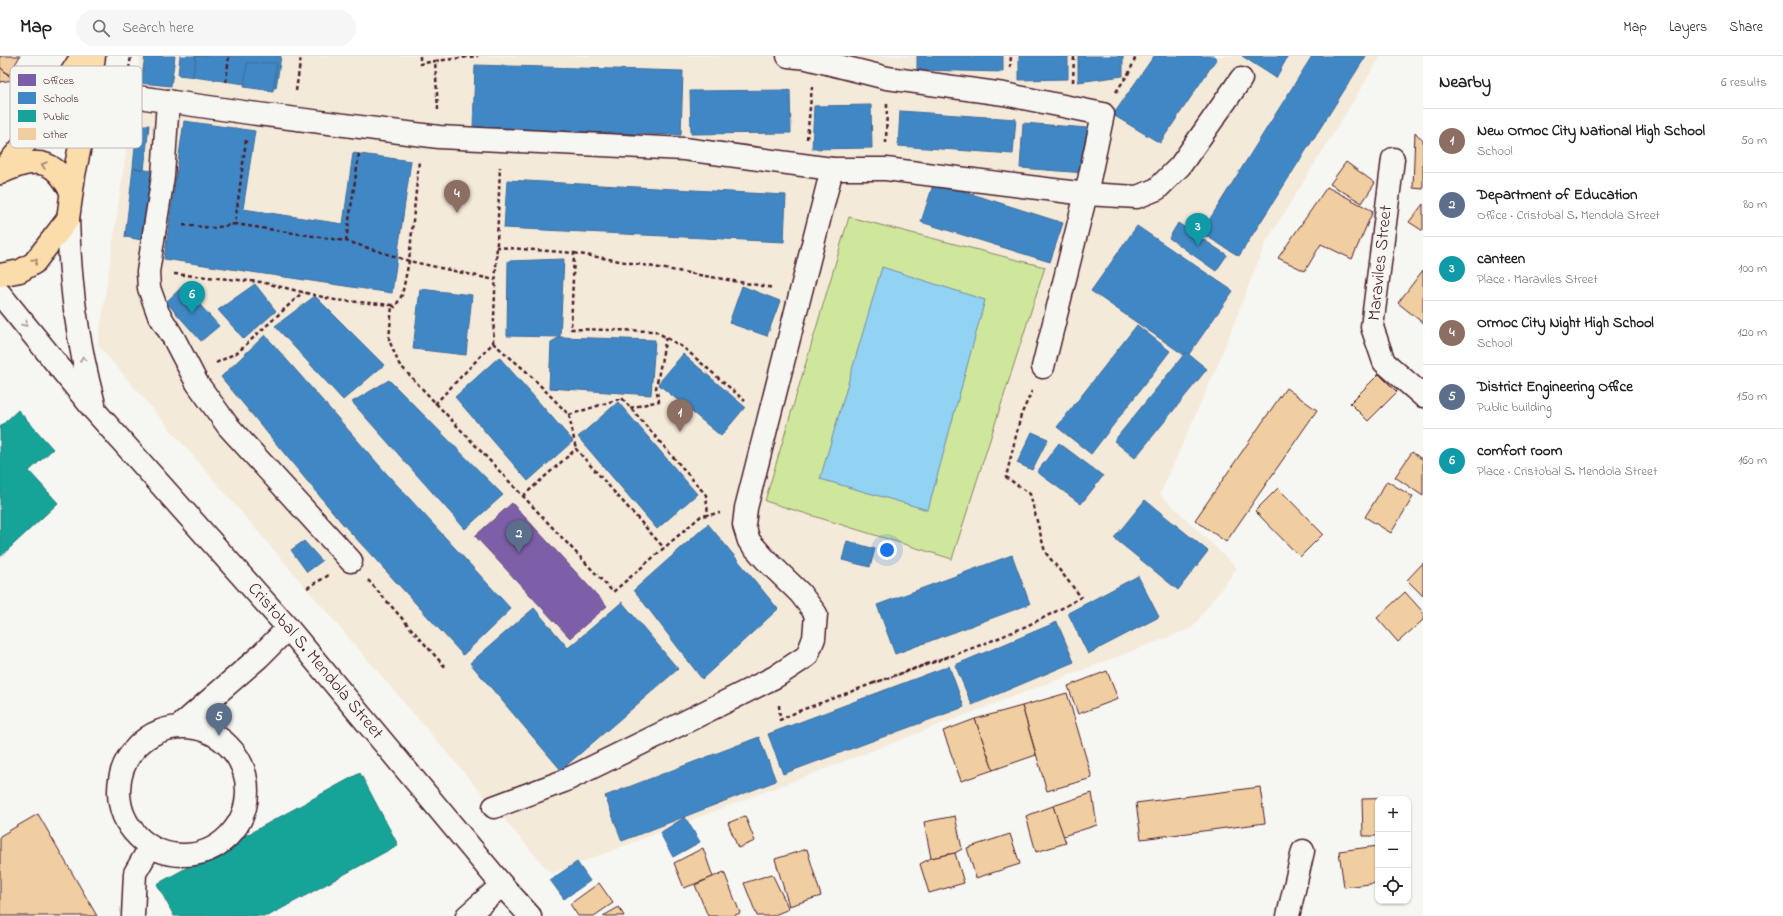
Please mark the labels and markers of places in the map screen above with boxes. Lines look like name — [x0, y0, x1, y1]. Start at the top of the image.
pin: 4 — [444, 180, 470, 213]
pin: 3 — [1185, 213, 1211, 246]
pin: 6 — [179, 281, 205, 314]
pin: 1 — [667, 399, 693, 432]
pin: 2 — [506, 520, 532, 553]
pin: 5 — [206, 703, 232, 736]

